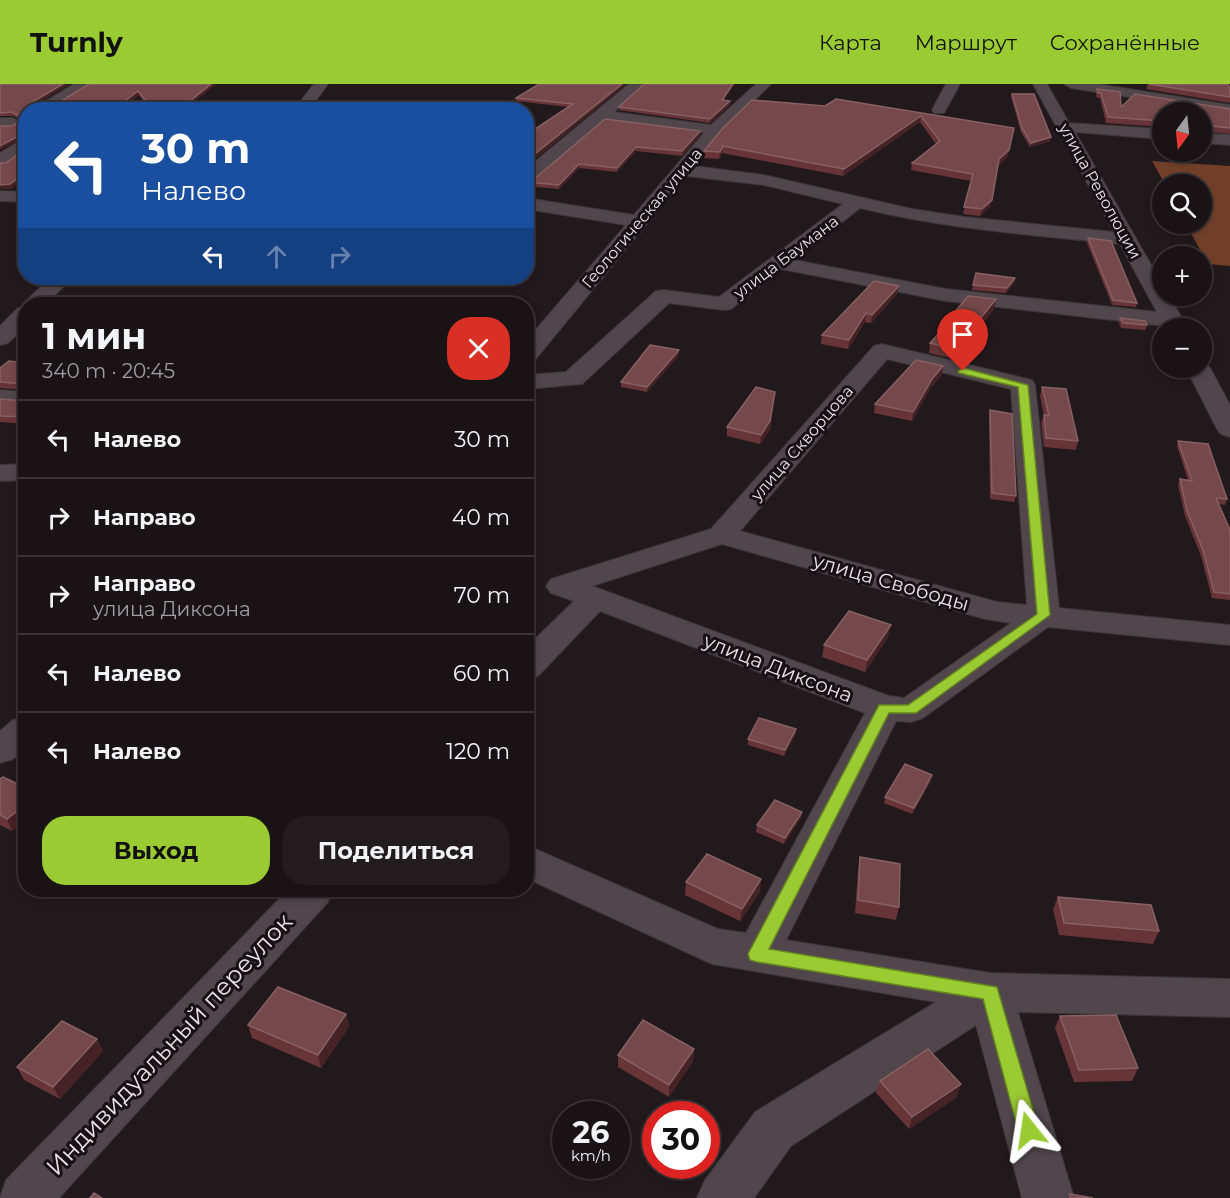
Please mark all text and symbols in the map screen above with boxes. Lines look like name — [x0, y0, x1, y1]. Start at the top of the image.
text: Turnly — [30, 25, 123, 59]
text: Карта — [819, 30, 882, 55]
text: Маршрут — [915, 30, 1017, 55]
text: Сохранённые — [1050, 30, 1200, 55]
north arrow — [1152, 102, 1212, 162]
map controls — [1152, 102, 1212, 378]
street label: улица Революции — [1054, 119, 1145, 262]
text: 30 m — [141, 122, 250, 174]
icon: left — [42, 126, 120, 204]
street label: Геологическая улица — [578, 144, 706, 292]
text: Налево — [141, 174, 246, 207]
button: search — [1152, 174, 1212, 234]
street label: улица Баумана — [729, 211, 842, 303]
icon: left — [197, 240, 230, 273]
icon: ahead — [260, 240, 293, 273]
icon: right — [323, 240, 356, 273]
button: + — [1152, 246, 1212, 306]
pin — [937, 309, 988, 371]
text: 1 мин — [42, 314, 146, 358]
button: close — [447, 317, 510, 380]
icon: arrive — [946, 318, 979, 351]
button: − — [1152, 318, 1212, 378]
text: 340 m · 20:45 — [42, 359, 175, 383]
street label: улица Скворцова — [746, 382, 857, 505]
icon: left — [42, 423, 75, 456]
text: Налево — [93, 426, 181, 453]
text: 30 m — [454, 426, 510, 453]
icon: right — [42, 501, 75, 534]
text: Направо — [93, 504, 196, 531]
text: 40 m — [452, 504, 510, 531]
street label: улица Свободы — [809, 548, 972, 616]
text: Направо — [93, 570, 196, 597]
icon: right — [42, 579, 75, 612]
text: 70 m — [454, 582, 510, 609]
text: улица Диксона — [93, 597, 251, 621]
street label: улица Диксона — [699, 628, 856, 707]
icon: left — [42, 657, 75, 690]
text: Налево — [93, 660, 181, 687]
text: 60 m — [453, 660, 510, 687]
icon: left — [42, 735, 75, 768]
text: Налево — [93, 738, 181, 765]
text: 120 m — [446, 738, 510, 765]
button: Выход — [42, 816, 270, 885]
button: Поделиться — [282, 816, 510, 885]
street label: Индивидуальный переулок — [40, 907, 298, 1181]
position arrow — [997, 1098, 1061, 1162]
speed limit sign: 30 — [642, 1101, 720, 1179]
text: 26 — [573, 1114, 609, 1151]
text: km/h — [571, 1146, 611, 1165]

